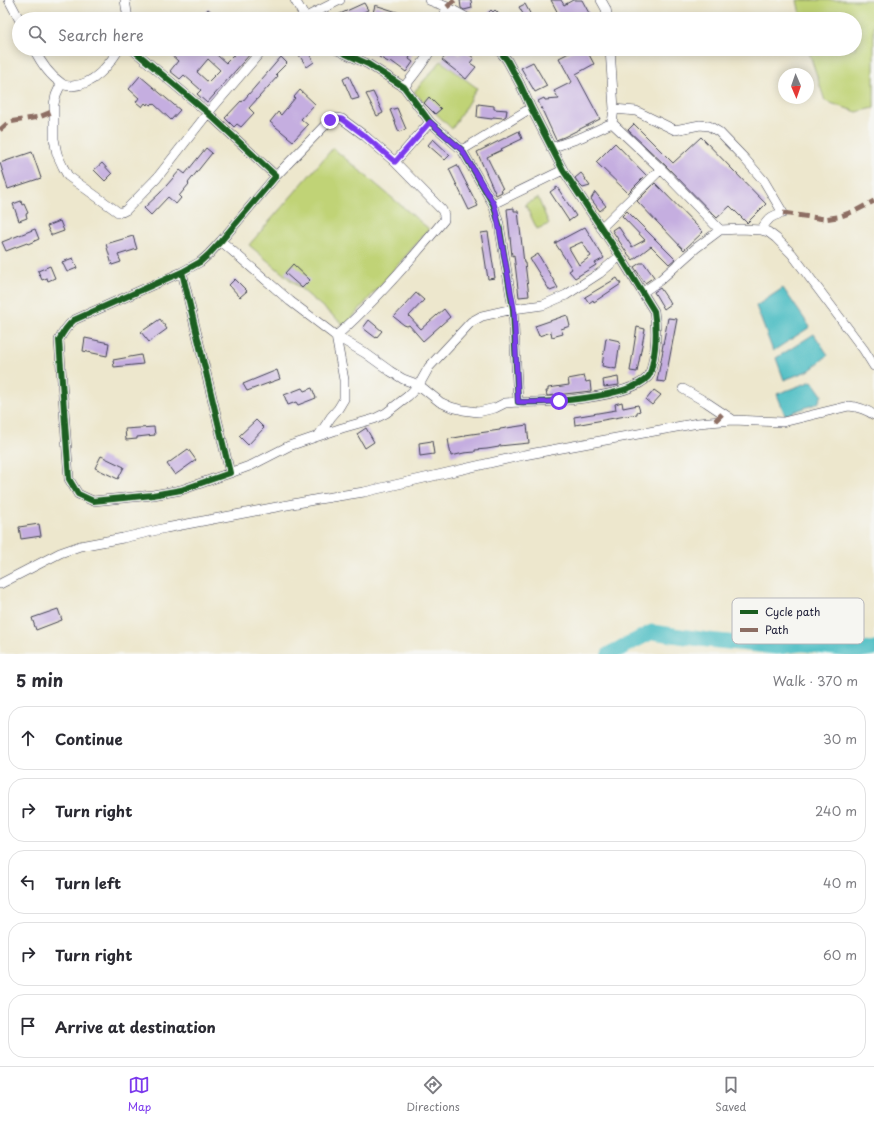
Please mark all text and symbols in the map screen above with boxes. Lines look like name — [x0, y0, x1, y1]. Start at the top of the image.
search box — [12, 12, 862, 56]
icon: search — [26, 23, 48, 45]
text: Search here — [58, 23, 144, 46]
north arrow — [778, 68, 814, 104]
route end — [321, 111, 339, 129]
route start — [550, 392, 568, 410]
legend — [732, 598, 864, 644]
text: Cycle path — [765, 603, 820, 620]
text: Path — [765, 621, 789, 638]
text: 5 min — [16, 667, 63, 693]
text: Walk · 370 m — [773, 671, 858, 690]
icon: ahead — [17, 727, 39, 749]
text: Continue — [55, 727, 123, 750]
text: 30 m — [823, 729, 857, 748]
icon: right — [17, 799, 39, 821]
text: Turn right — [55, 799, 132, 822]
text: 240 m — [815, 801, 857, 820]
icon: left — [17, 871, 39, 893]
text: Turn left — [55, 871, 121, 894]
text: 40 m — [823, 873, 857, 892]
icon: right — [17, 943, 39, 965]
text: Turn right — [55, 943, 132, 966]
text: 60 m — [823, 945, 857, 964]
icon: arrive — [17, 1015, 39, 1037]
text: Arrive at destination — [55, 1015, 216, 1038]
tab: Map — [128, 1074, 151, 1115]
tab: Directions — [406, 1074, 460, 1115]
tab: Saved — [715, 1074, 746, 1115]

